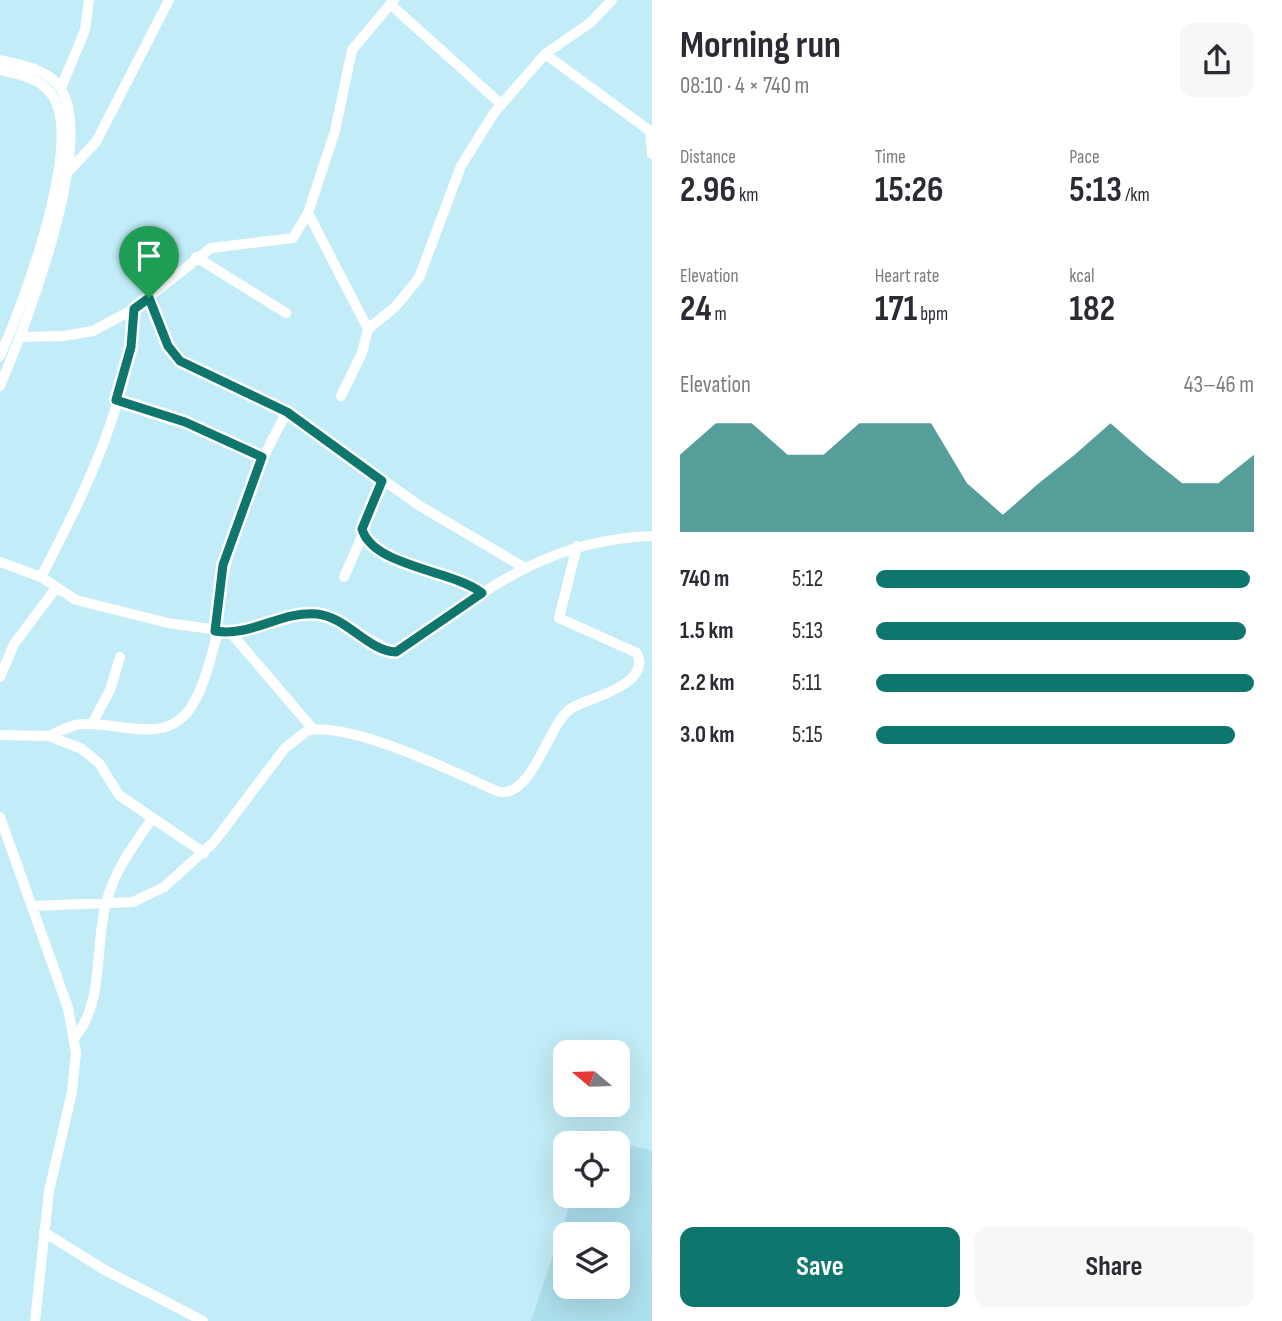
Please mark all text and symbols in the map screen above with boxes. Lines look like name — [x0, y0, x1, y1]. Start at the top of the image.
text: Morning run — [680, 23, 841, 68]
button: share — [1180, 23, 1254, 97]
text: 08:10 · 4 × 740 m — [680, 72, 809, 100]
text: Distance — [680, 146, 736, 169]
text: Time — [875, 146, 906, 169]
text: Pace — [1069, 146, 1100, 169]
text: 2.96 — [680, 169, 736, 212]
text: 15:26 — [875, 169, 943, 212]
text: 5:13 — [1069, 169, 1122, 212]
text: km — [736, 184, 758, 207]
text: /km — [1122, 184, 1150, 207]
pin — [119, 226, 179, 298]
icon: arrive — [130, 237, 168, 275]
text: Elevation — [680, 265, 739, 288]
text: Heart rate — [875, 265, 940, 288]
text: kcal — [1069, 265, 1094, 288]
text: 24 — [680, 288, 711, 331]
text: 171 — [875, 288, 917, 331]
text: 182 — [1069, 288, 1115, 331]
text: m — [711, 303, 727, 326]
text: bpm — [917, 303, 948, 326]
text: Elevation — [680, 371, 751, 399]
text: 43–46 m — [1184, 371, 1254, 399]
text: 740 m — [680, 565, 729, 593]
text: 5:12 — [792, 565, 823, 593]
text: 1.5 km — [680, 617, 733, 645]
text: 5:13 — [792, 617, 823, 645]
text: 2.2 km — [680, 669, 734, 697]
text: 5:11 — [792, 669, 822, 697]
text: 3.0 km — [680, 721, 735, 749]
text: 5:15 — [792, 721, 823, 749]
north arrow — [553, 1040, 630, 1116]
map controls — [553, 1040, 630, 1299]
button: locate — [553, 1131, 630, 1208]
button: layers — [553, 1222, 630, 1299]
button: Save — [680, 1227, 960, 1307]
button: Share — [974, 1227, 1254, 1307]

